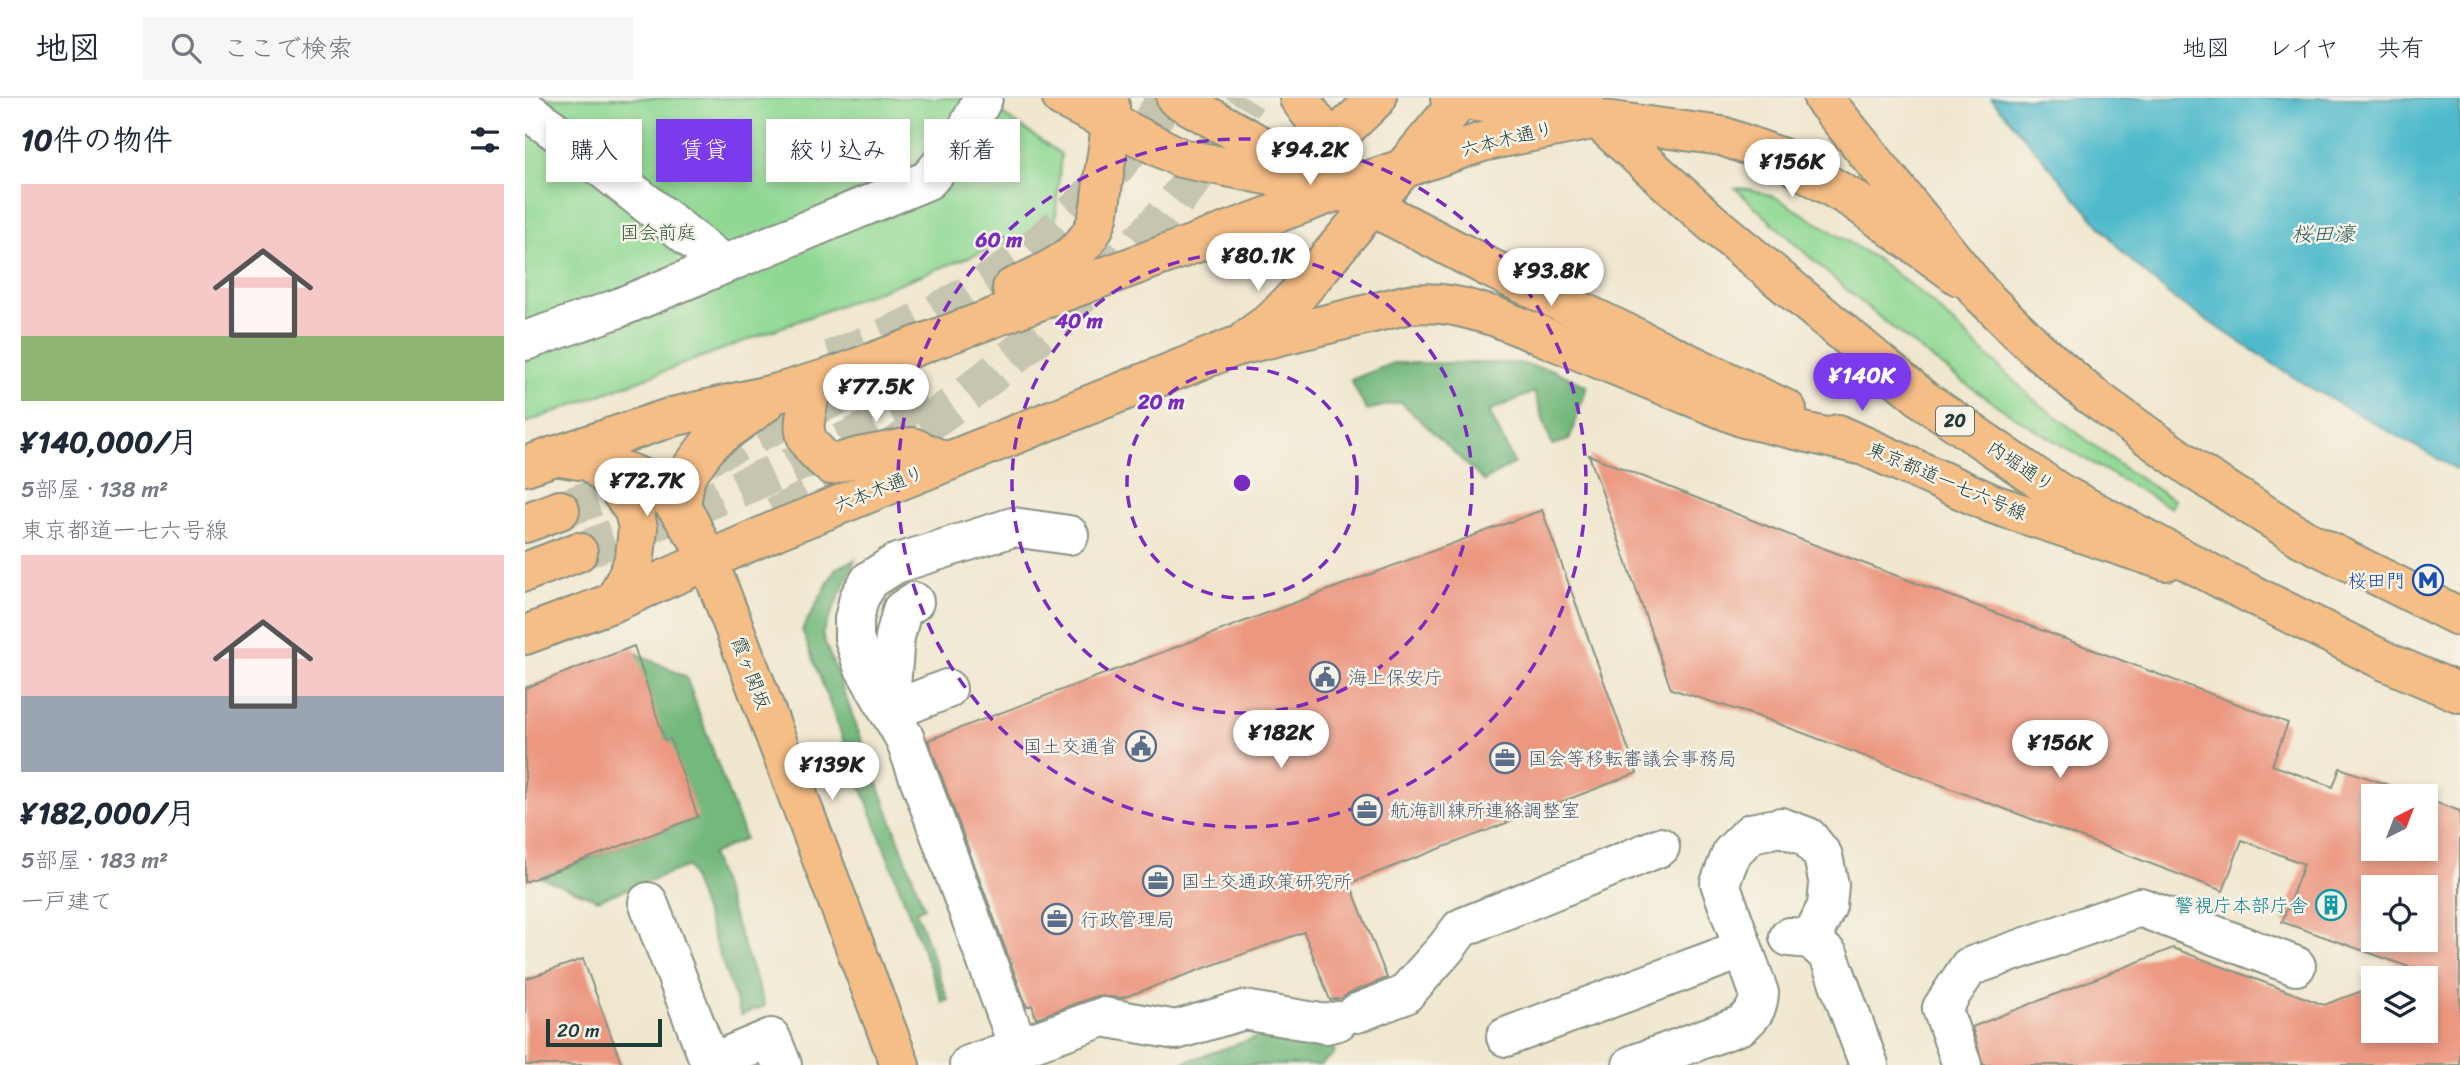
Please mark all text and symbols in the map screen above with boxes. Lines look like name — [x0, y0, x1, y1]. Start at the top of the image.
search box — [143, 17, 633, 80]
text: 地図 — [35, 19, 101, 77]
text: ここで検索 — [223, 25, 353, 71]
text: 地図 — [2182, 27, 2230, 69]
text: レイヤ — [2268, 27, 2339, 69]
text: 共有 — [2377, 27, 2425, 69]
icon: search — [167, 29, 205, 67]
street label: 六本木通り — [1457, 111, 1557, 167]
text: 10件の物件 — [21, 113, 173, 167]
chip: 購入 — [546, 119, 642, 182]
chip: 賃貸 — [656, 119, 752, 182]
chip: 絞り込み — [766, 119, 910, 182]
chip: 新着 — [924, 119, 1020, 182]
icon: filters — [466, 121, 504, 159]
pin: ¥94.2K — [1253, 127, 1367, 187]
text: ¥94.2K — [1272, 129, 1348, 170]
pin: ¥156K — [1743, 140, 1841, 199]
text: ¥156K — [1760, 141, 1824, 182]
water label: 桜田濠 — [2292, 215, 2356, 253]
park label: 国会前庭 — [620, 216, 696, 249]
text: 60 m — [975, 221, 1023, 259]
icon: home — [200, 230, 326, 356]
pin: ¥80.1K — [1201, 234, 1315, 293]
text: ¥80.1K — [1222, 235, 1294, 276]
pin: ¥93.8K — [1494, 248, 1608, 308]
text: ¥93.8K — [1514, 250, 1588, 291]
text: 40 m — [1054, 302, 1104, 340]
pin: ¥140K — [1813, 354, 1911, 413]
text: ¥140K — [1829, 355, 1895, 396]
pin: ¥77.5K — [819, 364, 933, 424]
text: ¥77.5K — [839, 366, 913, 407]
text: 20 m — [1137, 383, 1185, 421]
road number: 20 — [1936, 407, 1974, 436]
text: ¥140,000/月 — [21, 415, 198, 469]
street label: 内堀通り — [1980, 431, 2062, 501]
street label: 東京都道一七六号線 — [1862, 432, 2032, 530]
street label: 六本木通り — [829, 456, 929, 522]
pin: ¥72.7K — [590, 458, 704, 518]
text: ¥72.7K — [610, 460, 684, 501]
text: 5部屋 · 138 m² — [21, 469, 168, 510]
centre of rings — [1230, 471, 1254, 495]
text: 東京都道一七六号線 — [21, 510, 228, 551]
metro station icon: 桜田門 — [2411, 563, 2445, 597]
place label: 桜田門 — [2348, 564, 2405, 597]
icon: home — [200, 601, 326, 727]
street label: 霞ヶ関坂 — [722, 632, 780, 714]
public building icon: 海上保安庁 — [1308, 660, 1342, 694]
place label: 海上保安庁 — [1348, 661, 1443, 694]
pin: ¥182K — [1232, 710, 1330, 770]
text: ¥182K — [1249, 712, 1313, 753]
pin: ¥156K — [2011, 720, 2109, 780]
text: ¥156K — [2028, 722, 2092, 763]
public building icon: 国土交通省 — [1124, 729, 1158, 763]
place label: 国土交通省 — [1023, 730, 1118, 763]
office icon: 国会等移転審議会事務局 — [1488, 741, 1522, 775]
pin: ¥139K — [783, 742, 881, 802]
place label: 国会等移転審議会事務局 — [1528, 742, 1737, 775]
text: ¥139K — [800, 744, 864, 785]
north arrow — [2361, 784, 2438, 861]
map controls — [2361, 784, 2438, 1043]
text: ¥182,000/月 — [21, 786, 196, 840]
office icon: 航海訓練所連絡調整室 — [1350, 793, 1384, 827]
place label: 航海訓練所連絡調整室 — [1390, 794, 1580, 827]
text: 5部屋 · 183 m² — [21, 840, 168, 881]
office icon: 国土交通政策研究所 — [1141, 864, 1175, 898]
place label: 国土交通政策研究所 — [1181, 865, 1352, 898]
button: locate — [2361, 875, 2438, 952]
text: 一戸建て — [21, 881, 113, 922]
building icon: 警視庁本部庁舎 — [2314, 888, 2348, 922]
place label: 警視庁本部庁舎 — [2175, 889, 2308, 922]
office icon: 行政管理局 — [1040, 902, 1074, 936]
place label: 行政管理局 — [1080, 903, 1175, 936]
button: layers — [2361, 966, 2438, 1043]
text: 20 m — [557, 1014, 600, 1047]
scale bar — [546, 1016, 661, 1048]

